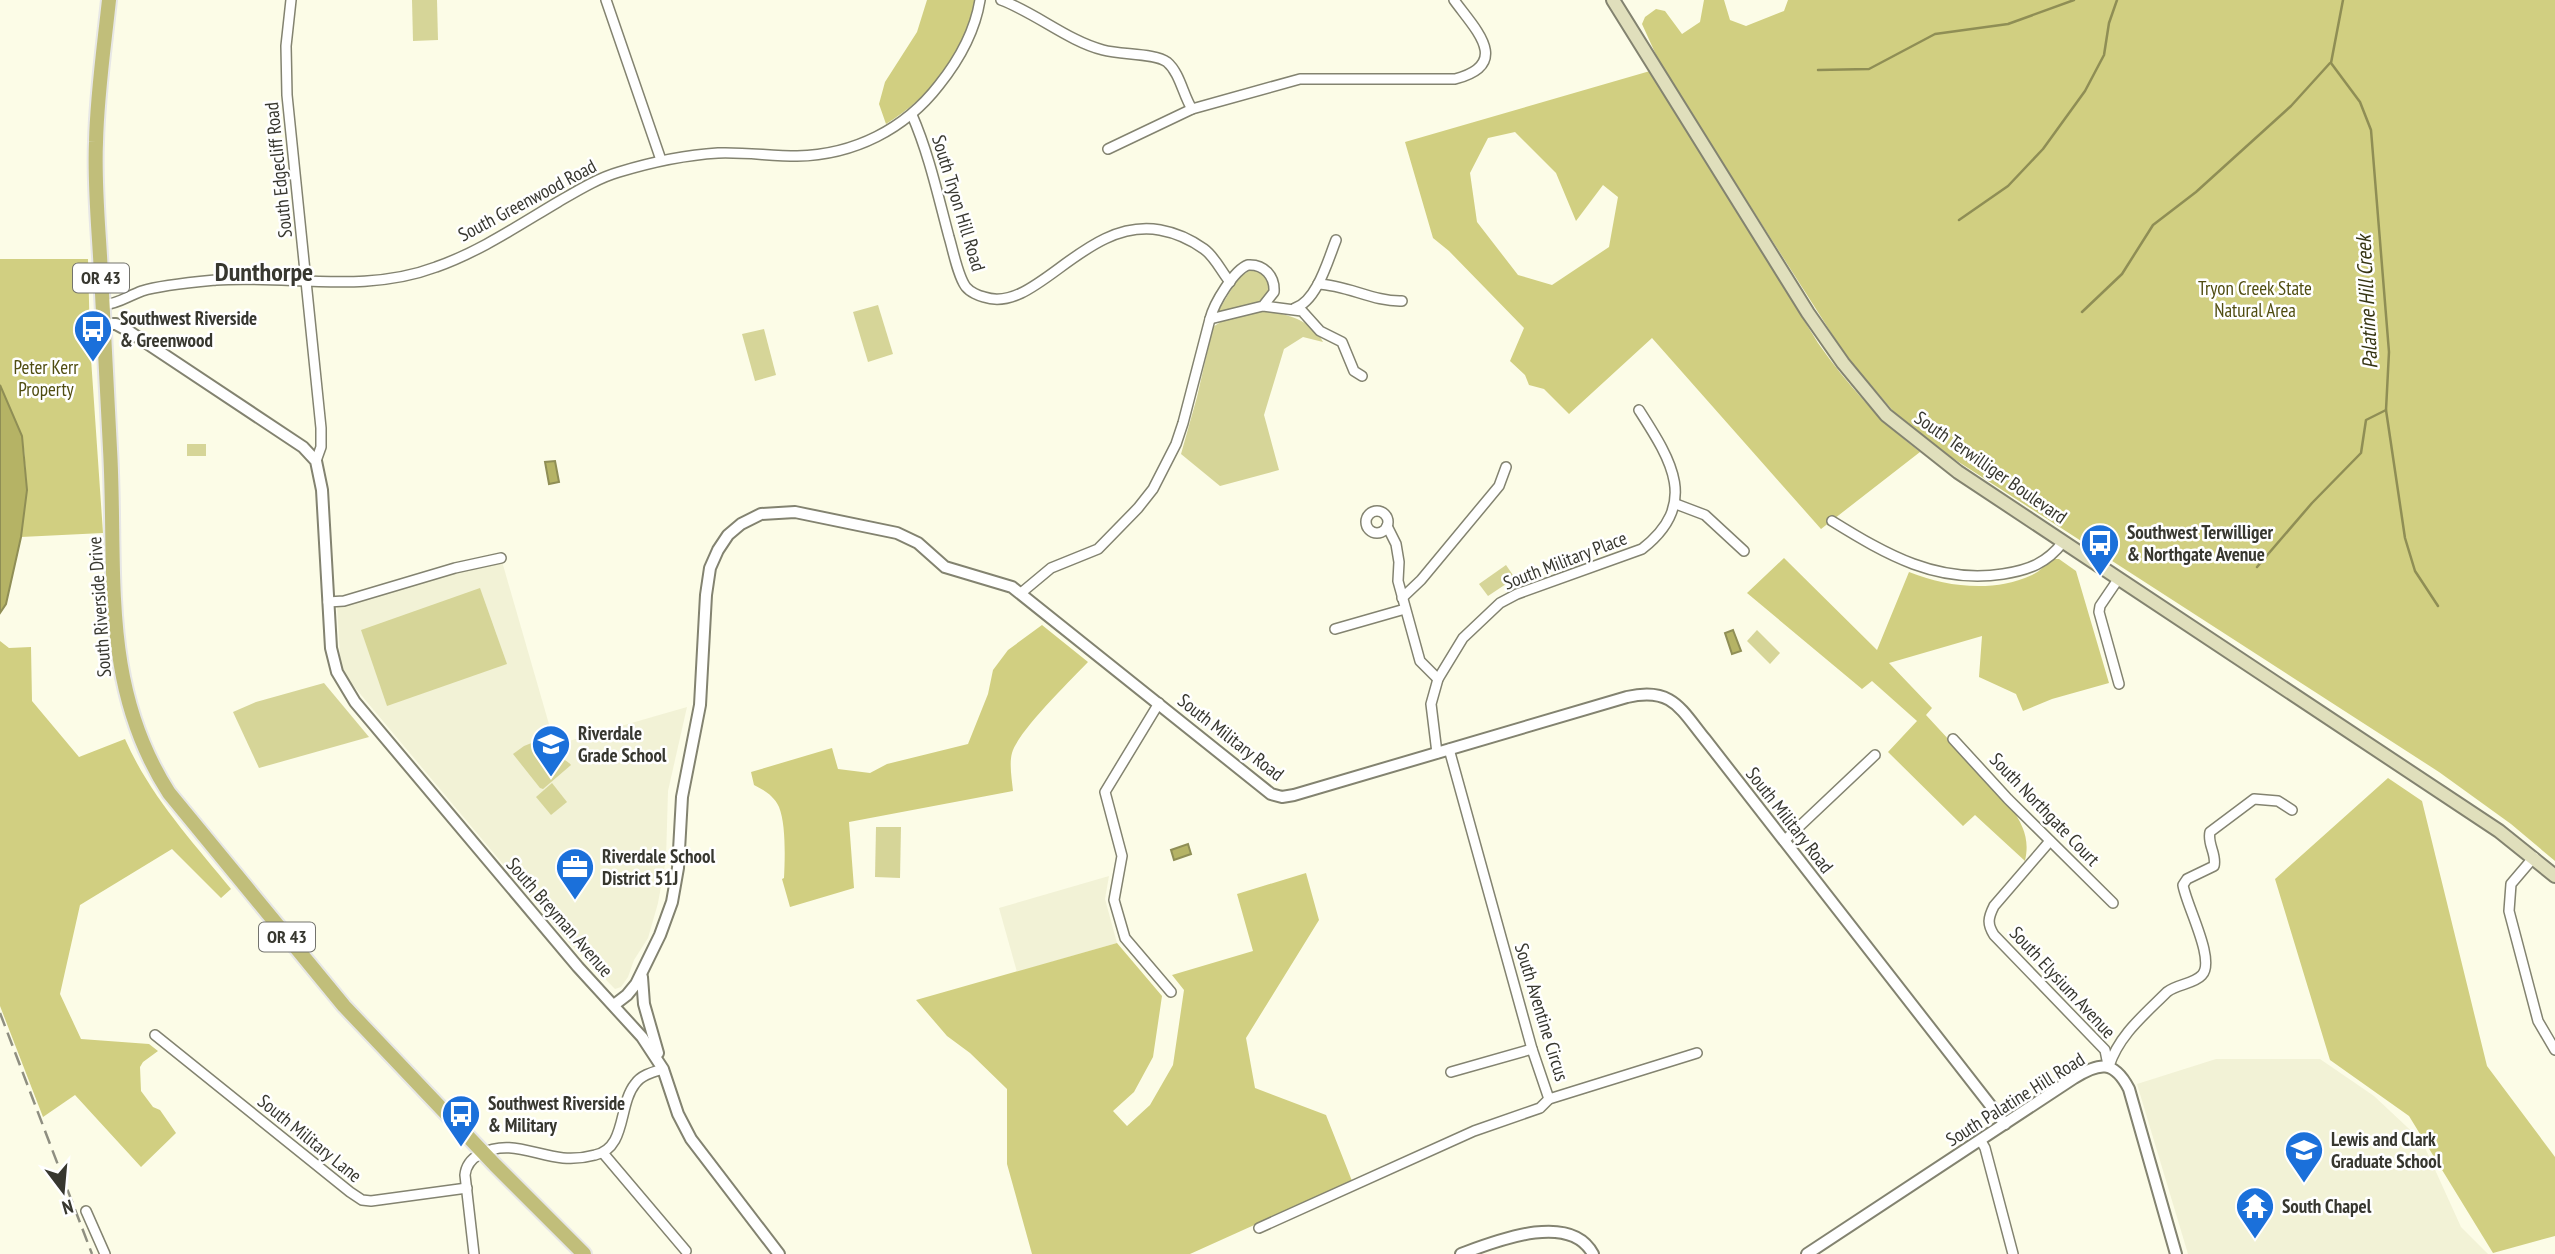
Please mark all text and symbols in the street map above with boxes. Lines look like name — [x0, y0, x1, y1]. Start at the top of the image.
street label: South Edgecliff Road — [259, 101, 297, 239]
street label: South Tryon Hill Road — [927, 132, 991, 274]
street label: South Greenwood Road — [454, 154, 600, 246]
water label: Palatine Hill Creek — [2349, 232, 2383, 370]
district label: Dunthorpe — [215, 255, 313, 288]
road number: OR 43 — [73, 264, 129, 292]
park label: Tryon Creek State Natural Area — [2198, 276, 2312, 322]
place label: Southwest Riverside & Greenwood — [120, 306, 257, 352]
bus stop icon: Southwest Riverside & Greenwood — [72, 308, 114, 363]
park label: Peter Kerr Property — [14, 355, 79, 401]
street label: South Terwilliger Boulevard — [1910, 405, 2072, 529]
place label: Southwest Terwilliger & Northgate Avenue — [2127, 520, 2274, 566]
bus stop icon: Southwest Terwilliger & Northgate Avenue — [2079, 522, 2121, 577]
street label: South Military Place — [1500, 525, 1630, 595]
street label: South Riverside Drive — [82, 536, 116, 678]
street label: South Military Road — [1173, 688, 1289, 786]
place label: Riverdale Grade School — [578, 721, 667, 767]
school or university icon: Riverdale Grade School — [530, 723, 572, 778]
street label: South Northgate Court — [1985, 747, 2106, 871]
street label: South Military Road — [1741, 762, 1839, 878]
place label: Riverdale School District 51J — [602, 844, 715, 890]
office icon: Riverdale School District 51J — [554, 846, 596, 901]
street label: South Breyman Avenue — [501, 852, 619, 982]
street label: South Elysium Avenue — [2005, 921, 2121, 1043]
road number: OR 43 — [259, 922, 315, 952]
street label: South Aventine Circus — [1510, 940, 1574, 1084]
street label: South Palatine Hill Road — [1941, 1047, 2089, 1151]
street label: South Military Lane — [253, 1089, 367, 1187]
place label: Southwest Riverside & Military — [488, 1091, 625, 1137]
bus stop icon: Southwest Riverside & Military — [440, 1093, 482, 1148]
place label: Lewis and Clark Graduate School — [2331, 1127, 2442, 1173]
school or university icon: Lewis and Clark Graduate School — [2283, 1129, 2325, 1184]
north arrow — [28, 1156, 98, 1226]
temple icon: South Chapel — [2234, 1185, 2276, 1240]
text: N — [59, 1194, 76, 1220]
place label: South Chapel — [2282, 1194, 2372, 1218]

